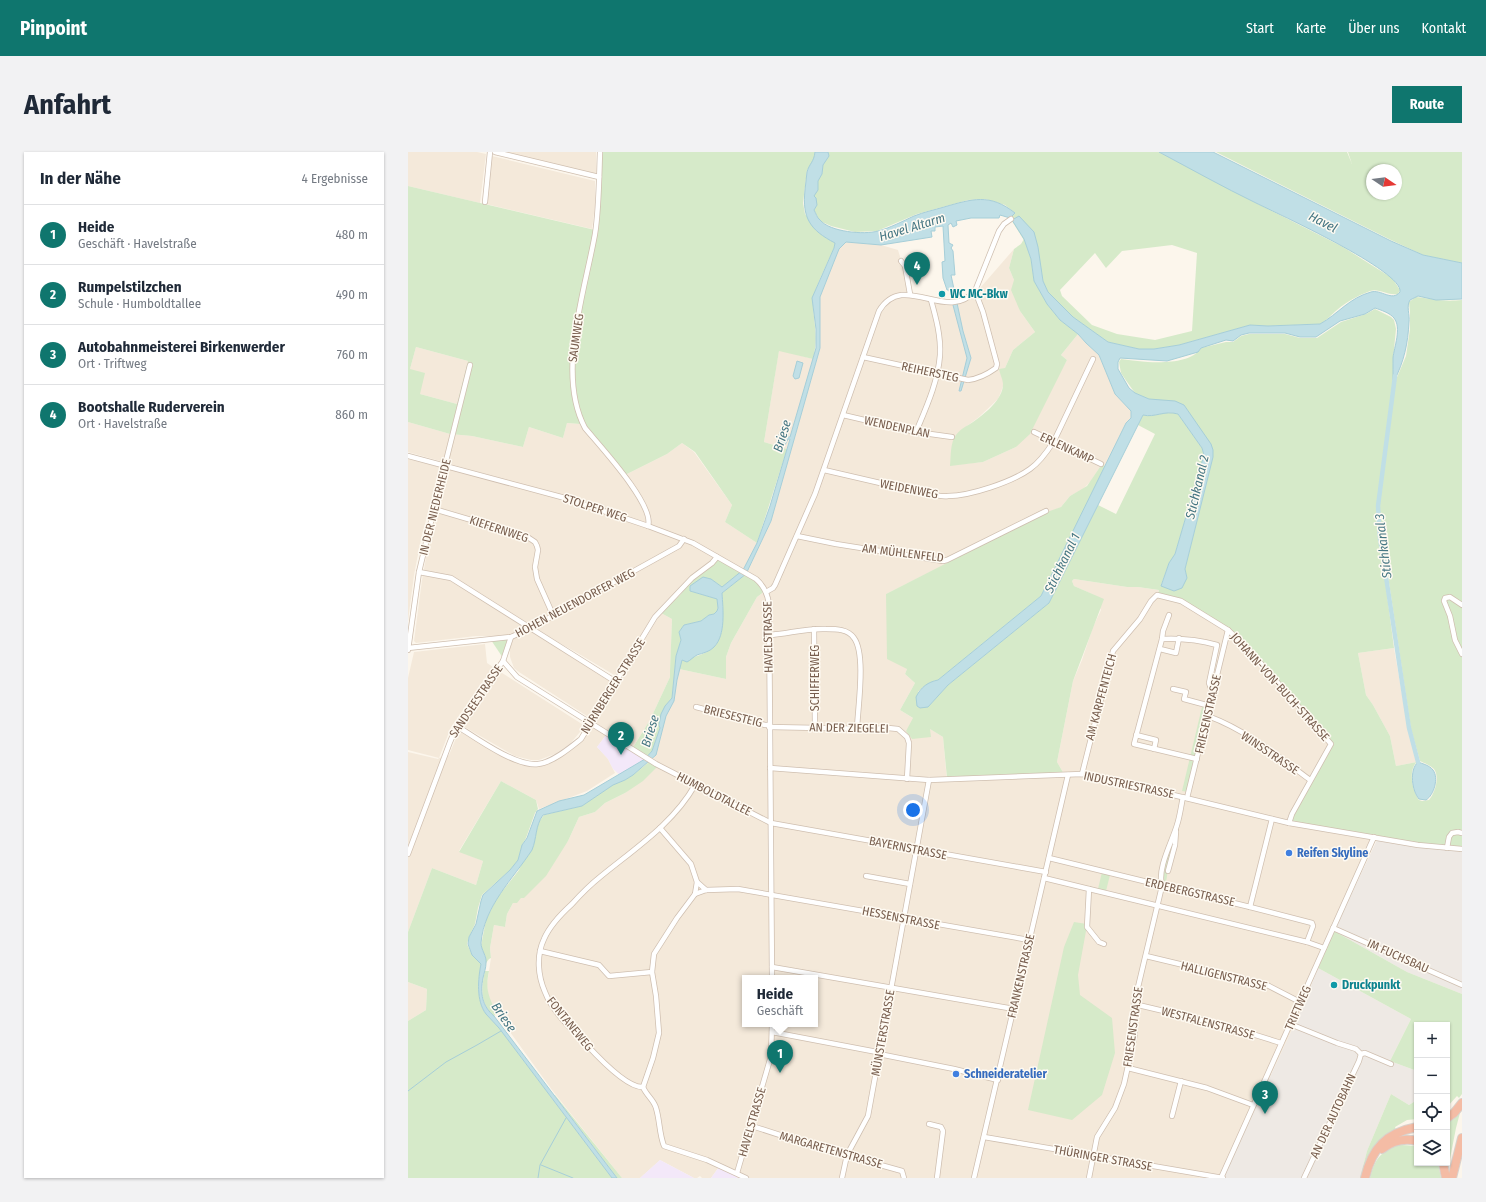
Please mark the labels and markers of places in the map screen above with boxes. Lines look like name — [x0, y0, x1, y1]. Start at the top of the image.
pin: 4 — [904, 252, 930, 285]
place label: WC MC-Bkw — [950, 287, 1008, 301]
marker: WC MC-Bkw — [937, 289, 947, 299]
pin: 2 — [608, 722, 634, 755]
place label: Reifen Skyline — [1297, 846, 1368, 860]
marker: Reifen Skyline — [1284, 848, 1294, 858]
place label: Druckpunkt — [1342, 978, 1401, 992]
marker: Druckpunkt — [1329, 980, 1339, 990]
pin: 1 — [767, 1040, 793, 1073]
place label: Schneideratelier — [964, 1067, 1047, 1081]
marker: Schneideratelier — [951, 1069, 961, 1079]
pin: 3 — [1252, 1081, 1278, 1114]

